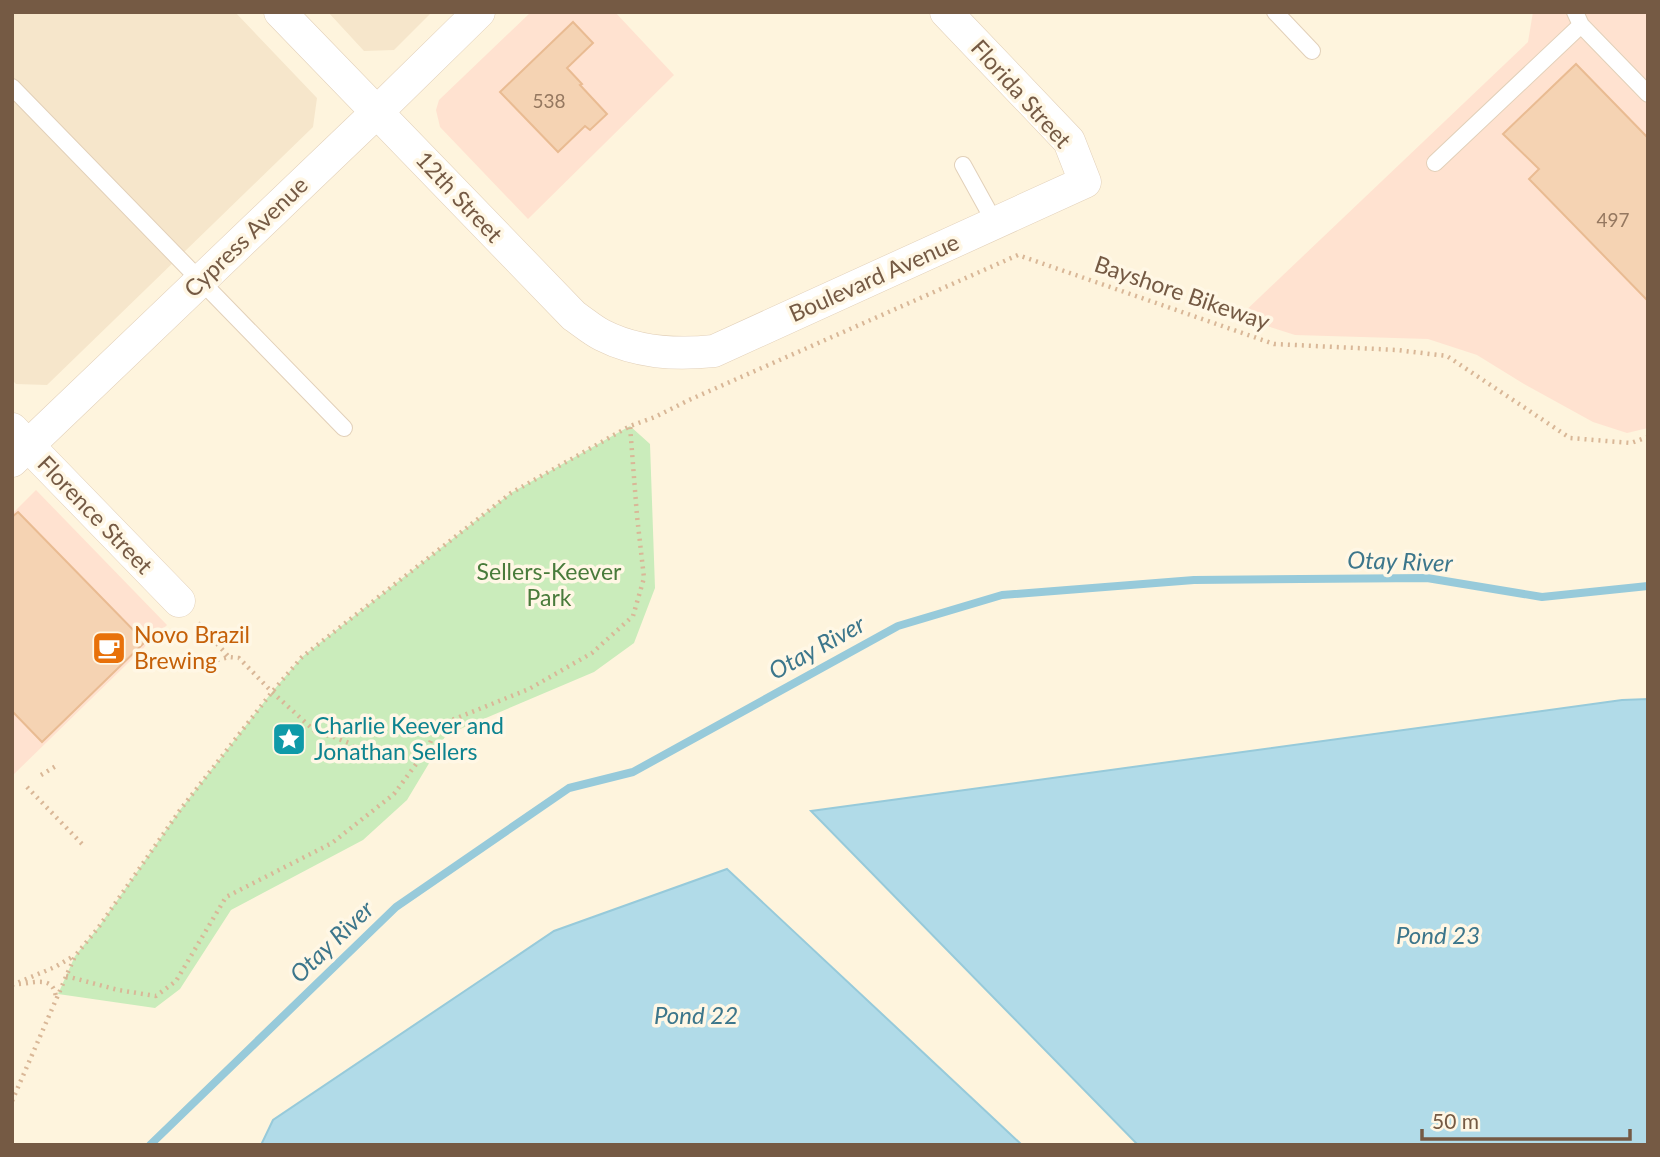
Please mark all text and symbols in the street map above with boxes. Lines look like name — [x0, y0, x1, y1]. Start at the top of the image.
street label: Florida Street — [966, 33, 1078, 154]
house number: 538 — [532, 89, 566, 112]
street label: 12th Street — [411, 145, 509, 248]
street label: Cypress Avenue — [178, 170, 313, 302]
house number: 497 — [1596, 208, 1630, 231]
street label: Boulevard Avenue — [784, 227, 963, 327]
street label: Bayshore Bikeway — [1091, 249, 1274, 335]
street label: Florence Street — [32, 449, 160, 580]
water label: Otay River — [1347, 544, 1454, 577]
park label: Sellers-Keever Park — [477, 557, 622, 611]
water label: Otay River — [763, 608, 870, 685]
place label: Novo Brazil Brewing — [134, 620, 250, 674]
cafe icon: Novo Brazil Brewing — [90, 629, 128, 667]
place label: Charlie Keever and Jonathan Sellers — [314, 711, 504, 765]
place icon: Charlie Keever and Jonathan Sellers — [270, 720, 308, 758]
water label: Otay River — [283, 893, 379, 988]
water label: Pond 23 — [1396, 920, 1480, 949]
water label: Pond 22 — [654, 1000, 738, 1029]
scale bar — [1422, 1098, 1630, 1142]
text: 50 m — [1432, 1108, 1479, 1133]

